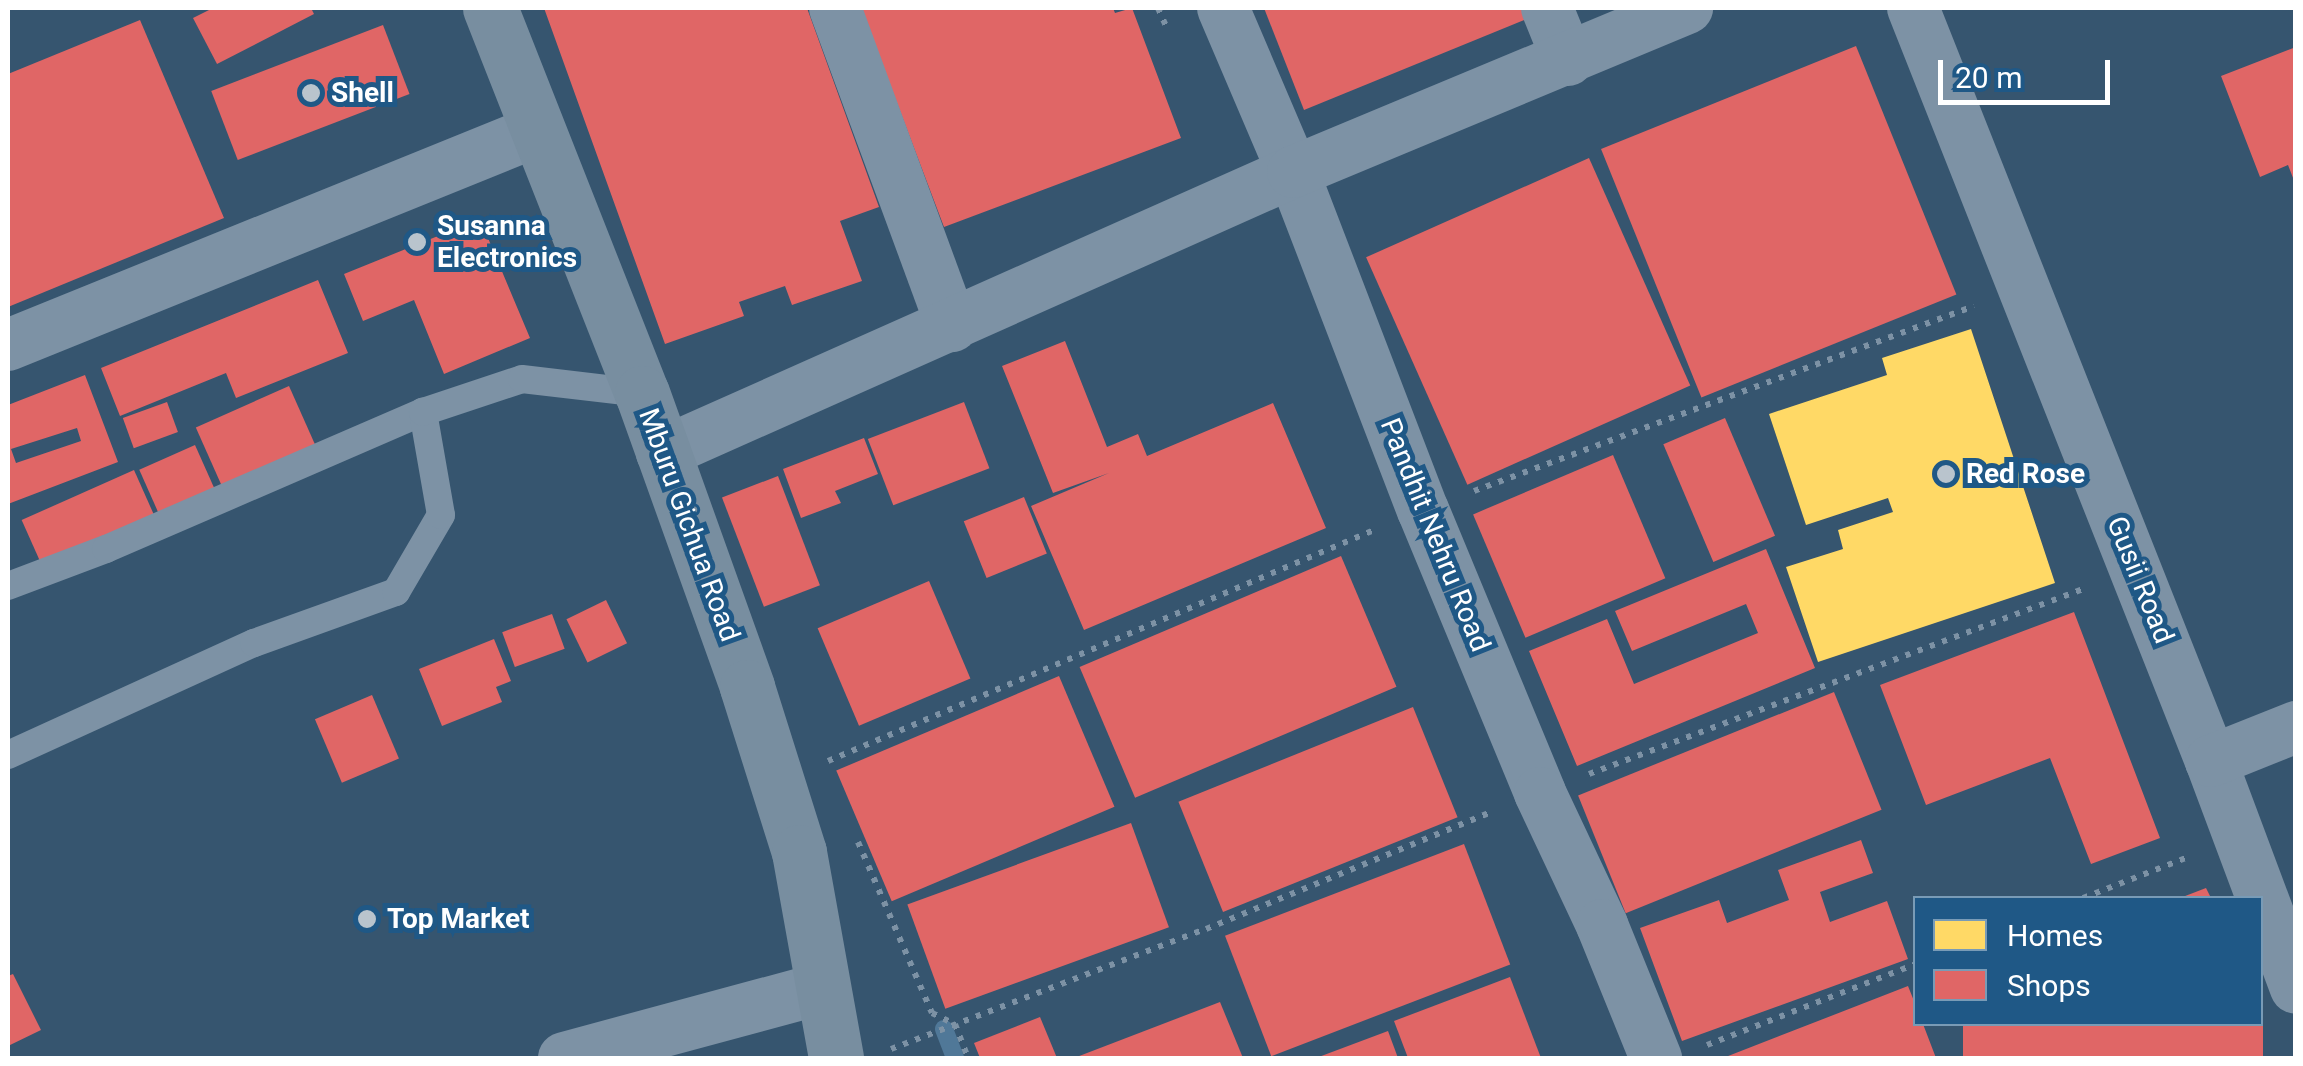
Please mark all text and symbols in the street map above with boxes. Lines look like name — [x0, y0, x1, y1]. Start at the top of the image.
scale bar — [1943, 40, 2116, 102]
text: 20 m — [1955, 60, 2022, 95]
place label: Shell — [331, 76, 394, 110]
marker: Shell — [300, 82, 322, 104]
place label: Susanna Electronics — [437, 209, 577, 275]
marker: Susanna Electronics — [406, 231, 428, 253]
street label: Mburu Gichua Road — [631, 404, 747, 646]
street label: Pandhit Nehru Road — [1373, 413, 1497, 657]
place label: Red Rose — [1966, 457, 2085, 491]
marker: Red Rose — [1935, 463, 1957, 485]
street label: Gusii Road — [2099, 512, 2181, 648]
legend — [1913, 896, 2263, 1026]
place label: Top Market — [387, 902, 530, 936]
marker: Top Market — [356, 908, 378, 930]
text: Homes — [2007, 918, 2103, 953]
text: Shops — [2007, 968, 2091, 1003]

